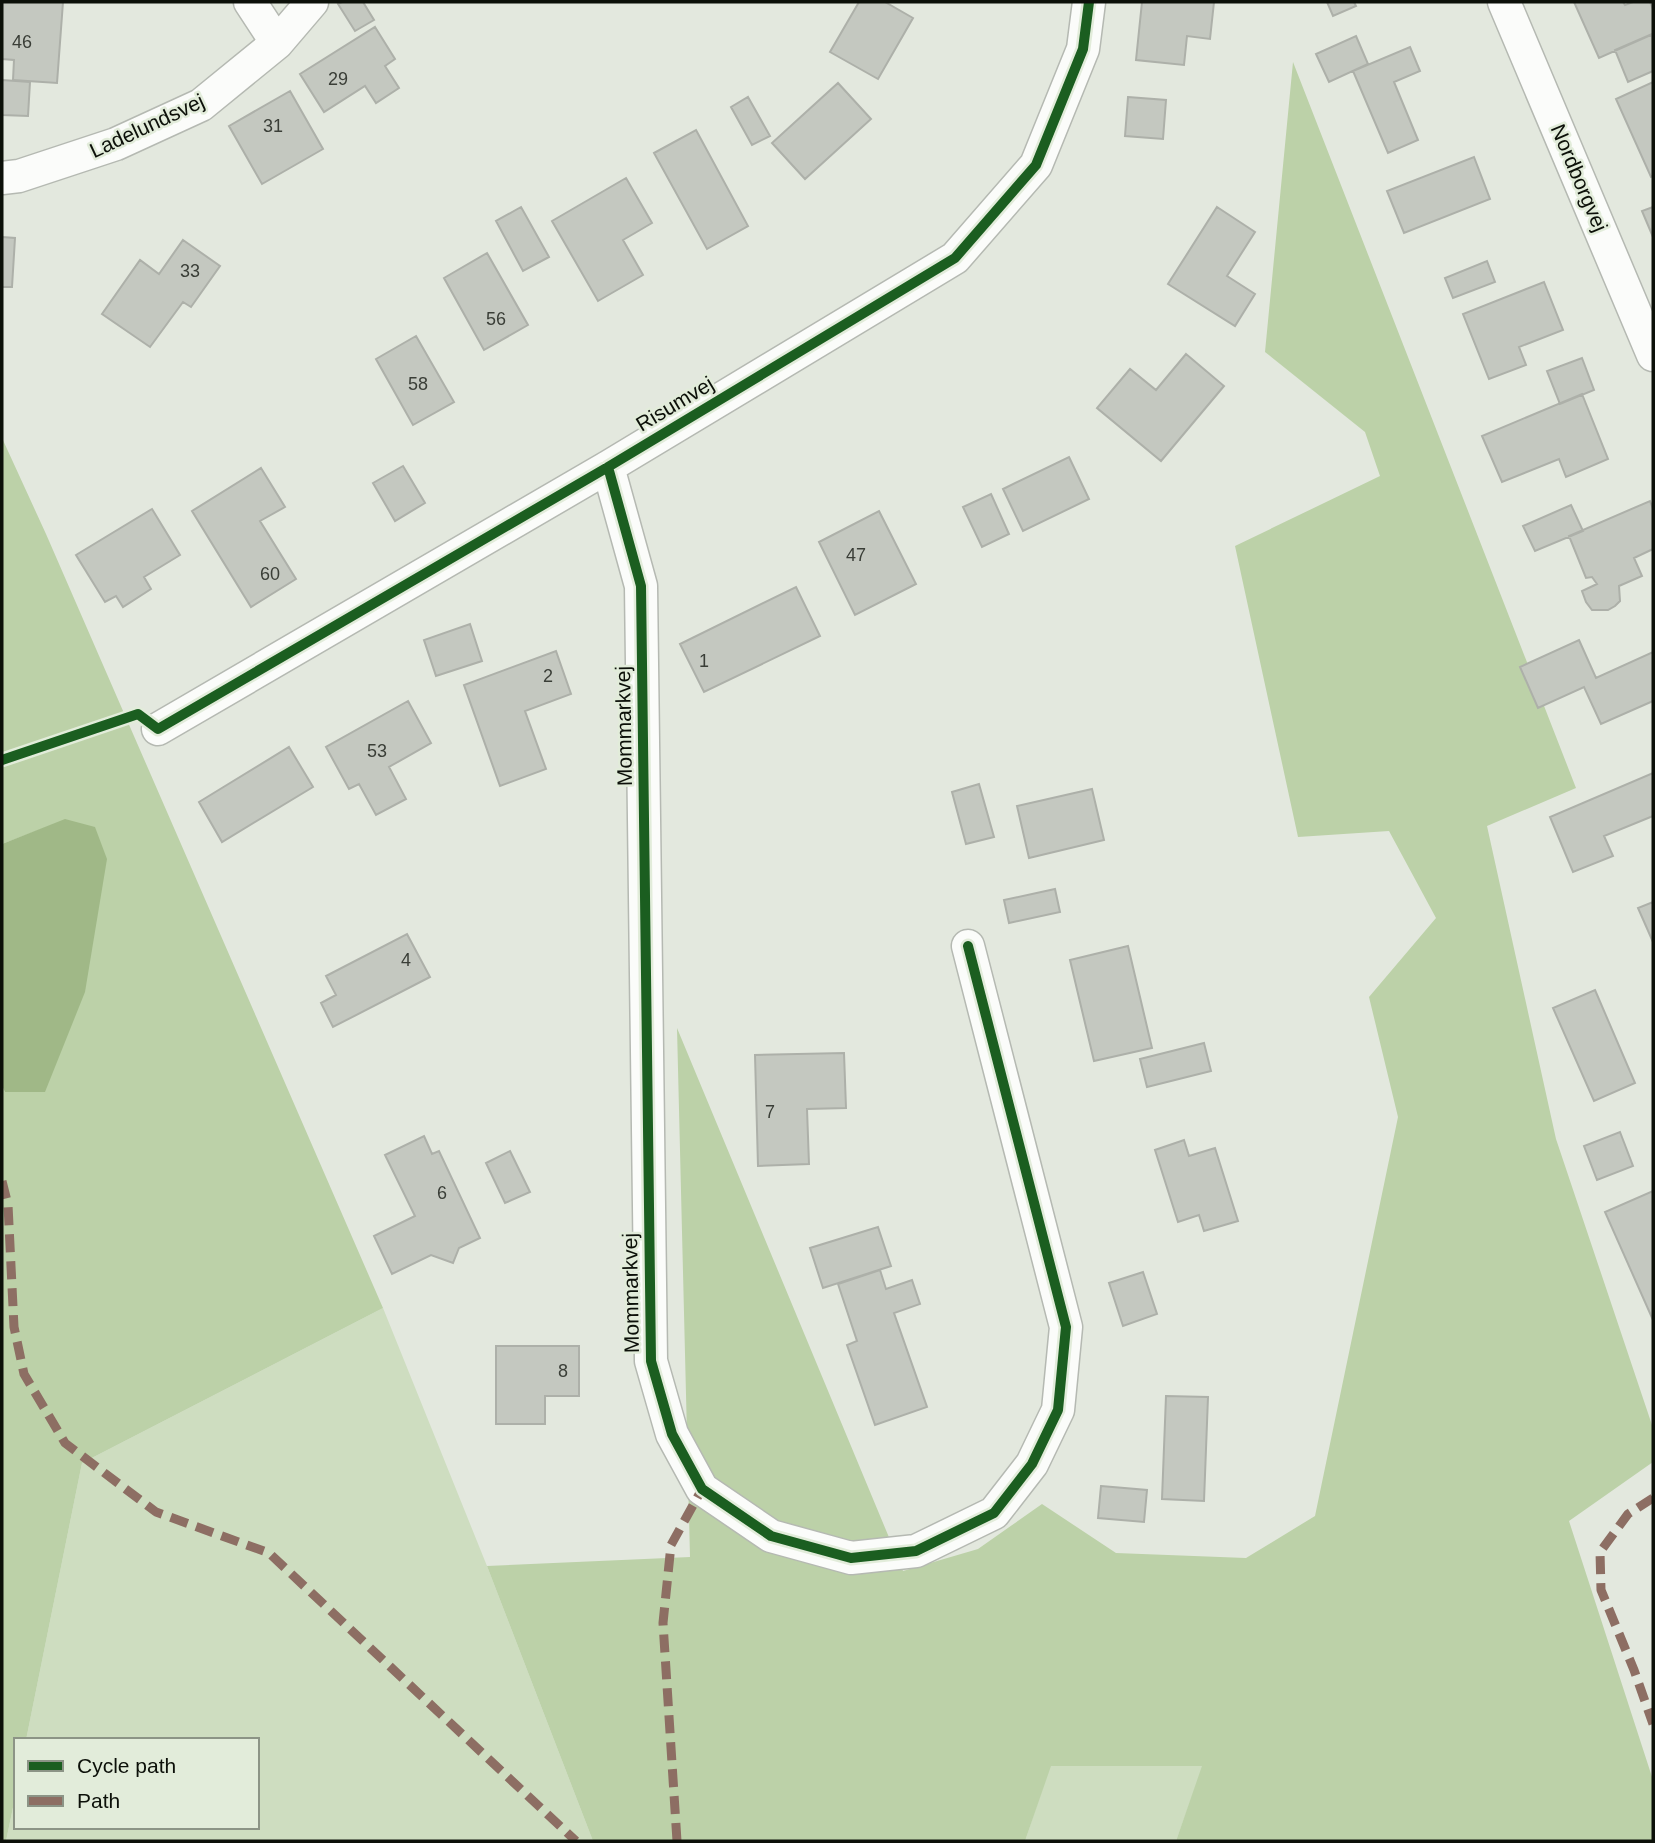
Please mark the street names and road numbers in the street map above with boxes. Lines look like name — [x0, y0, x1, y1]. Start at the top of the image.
street label: Ladelundsvej — [86, 89, 208, 162]
street label: Nordborgvej — [1547, 121, 1612, 235]
street label: Risumvej — [632, 371, 718, 436]
street label: Mommarkvej — [611, 666, 636, 786]
street label: Mommarkvej — [618, 1233, 643, 1353]

